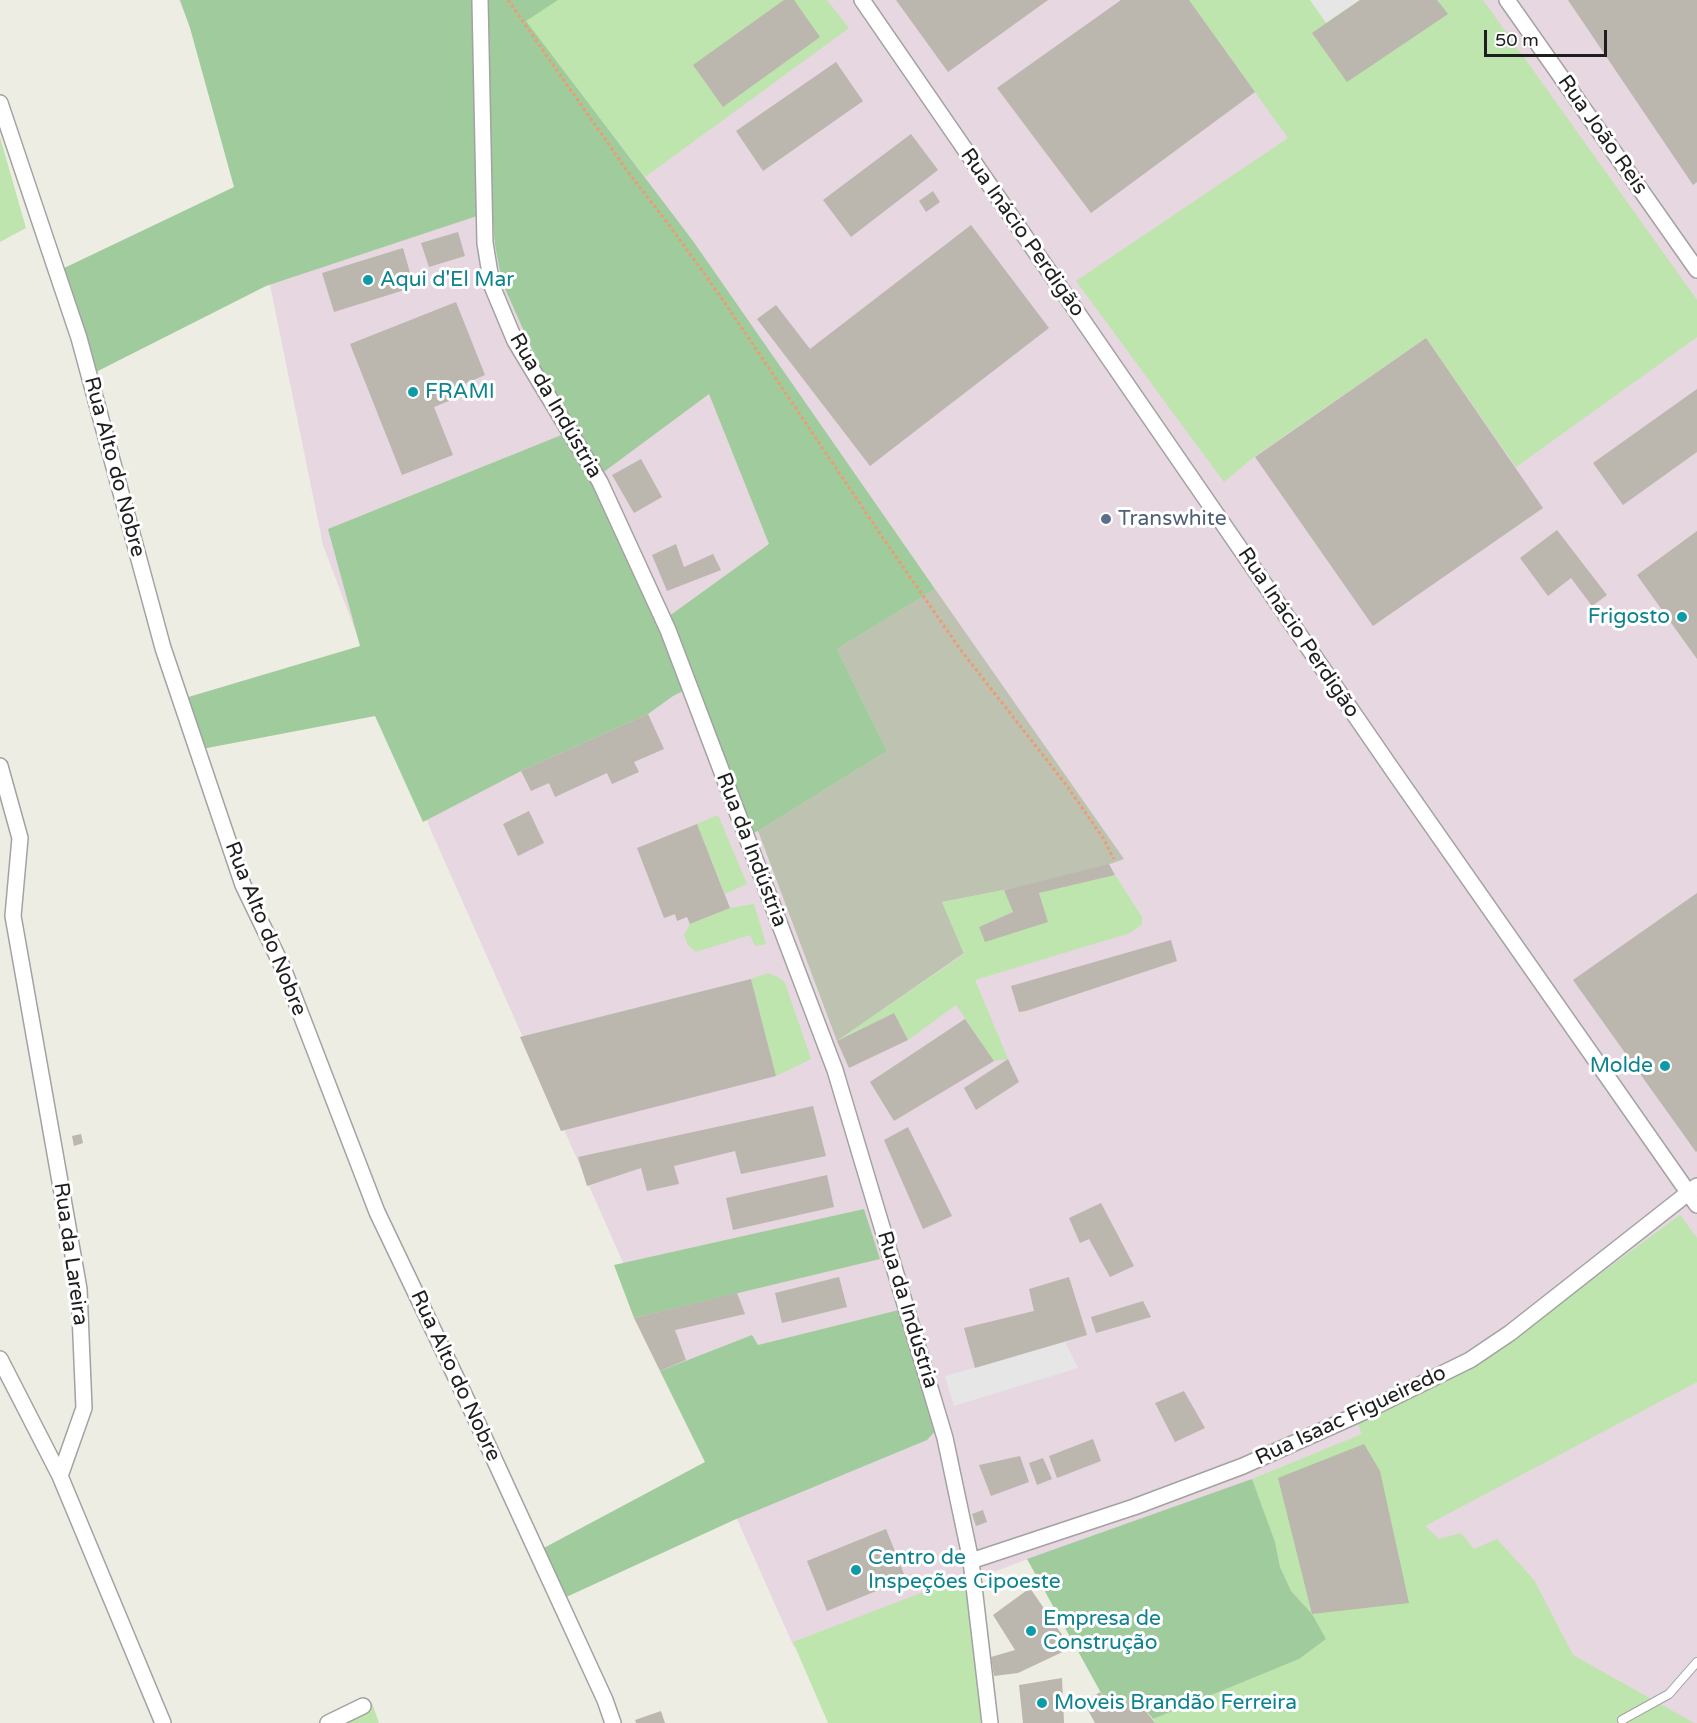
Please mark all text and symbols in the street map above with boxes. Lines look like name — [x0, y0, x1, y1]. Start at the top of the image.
scale bar — [1487, 18, 1610, 56]
text: 50 m — [1495, 29, 1539, 51]
street label: Rua João Reis — [1552, 71, 1652, 199]
street label: Rua Inácio Perdigão — [954, 144, 1090, 322]
place label: Aqui d'El Mar — [380, 267, 514, 293]
marker: Aqui d'El Mar — [361, 273, 375, 287]
street label: Rua da Indústria — [503, 329, 607, 483]
street label: Rua Alto do Nobre — [78, 374, 150, 560]
place label: FRAMI — [425, 379, 495, 405]
marker: FRAMI — [406, 385, 420, 399]
place label: Transwhite — [1118, 506, 1227, 532]
marker: Transwhite — [1099, 512, 1113, 526]
street label: Rua Inácio Perdigão — [1232, 543, 1364, 723]
place label: Frigosto — [1588, 604, 1670, 630]
marker: Frigosto — [1675, 610, 1689, 624]
street label: Rua da Indústria — [710, 769, 792, 931]
street label: Rua Alto do Nobre — [219, 838, 311, 1020]
place label: Molde — [1590, 1053, 1653, 1079]
marker: Molde — [1658, 1059, 1672, 1073]
street label: Rua da Lareira — [47, 1181, 93, 1327]
street label: Rua da Indústria — [871, 1228, 943, 1392]
street label: Rua Alto do Nobre — [404, 1287, 506, 1465]
street label: Rua Isaac Figueiredo — [1252, 1361, 1450, 1471]
place label: Centro de Inspeções Cipoeste — [868, 1545, 1061, 1595]
marker: Centro de Inspeções Cipoeste — [849, 1563, 863, 1577]
place label: Empresa de Construção — [1043, 1606, 1161, 1656]
marker: Empresa de Construção — [1024, 1624, 1038, 1638]
place label: Moveis Brandão Ferreira — [1054, 1690, 1297, 1716]
marker: Moveis Brandão Ferreira — [1035, 1696, 1049, 1710]

